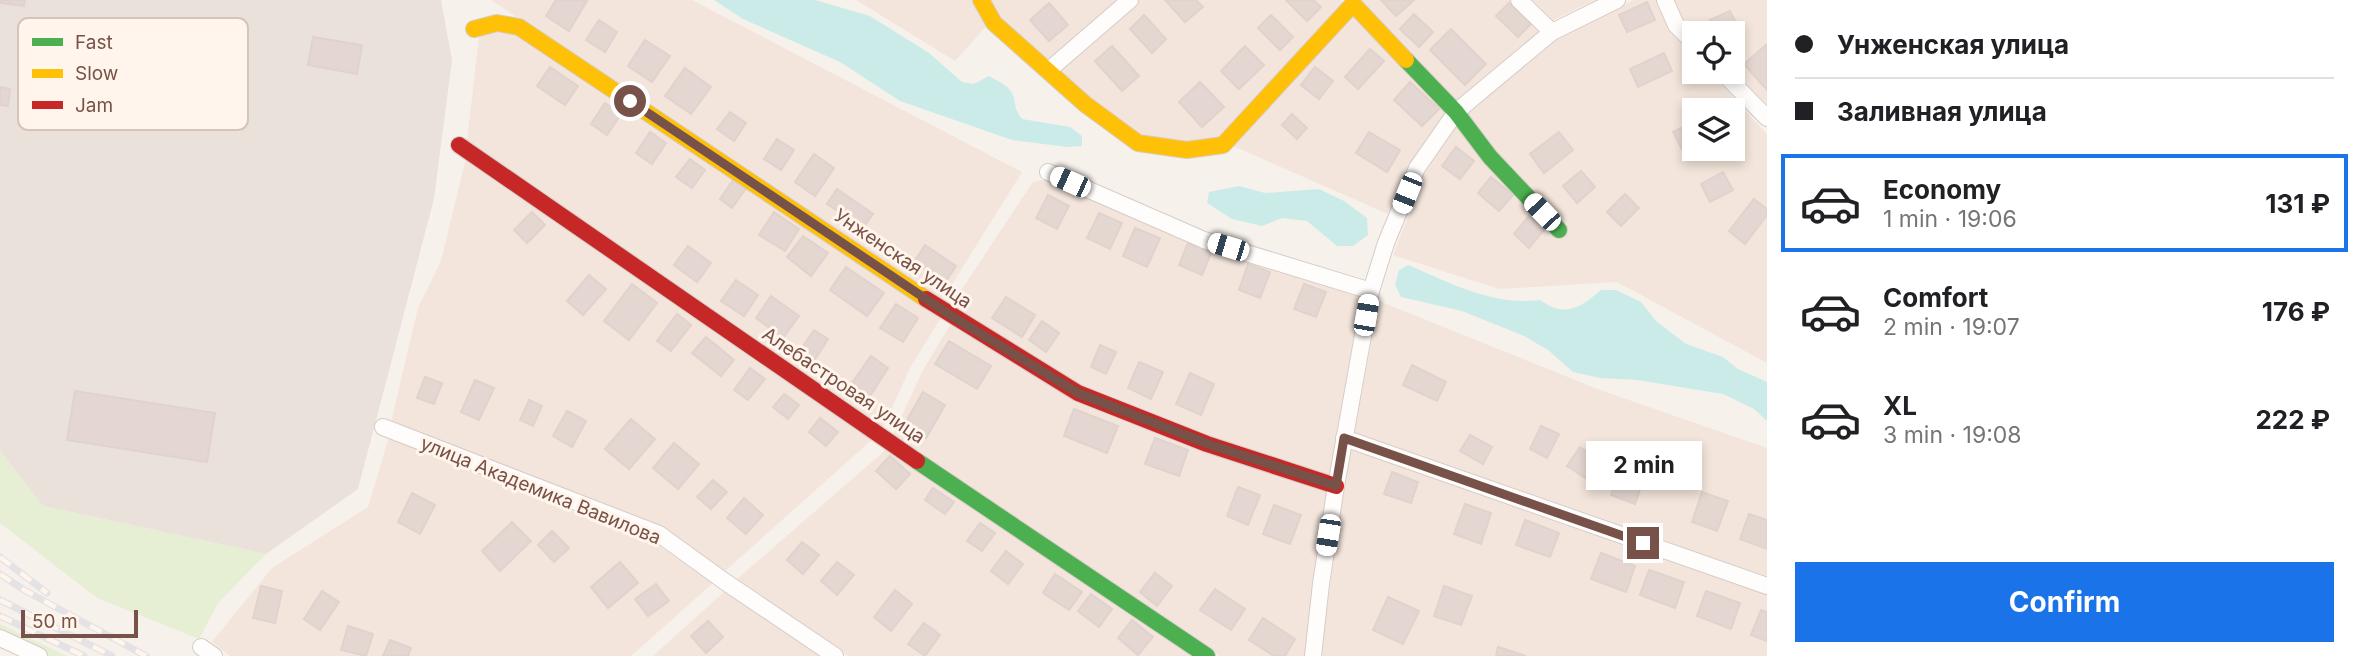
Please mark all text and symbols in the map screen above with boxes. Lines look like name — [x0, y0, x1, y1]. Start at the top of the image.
legend — [18, 18, 248, 130]
map controls — [1682, 21, 1745, 161]
button: locate — [1682, 21, 1745, 84]
text: Унженская улица — [1837, 29, 2069, 60]
text: Fast — [75, 31, 113, 54]
text: Slow — [75, 62, 118, 85]
route start — [614, 85, 646, 117]
text: Jam — [75, 94, 113, 117]
text: Заливная улица — [1837, 96, 2047, 127]
button: layers — [1682, 98, 1745, 161]
car — [1047, 164, 1094, 200]
car — [1390, 170, 1425, 216]
icon: car — [1799, 172, 1862, 235]
text: Economy — [1883, 174, 2001, 205]
text: 131 ₽ — [2265, 188, 2330, 219]
car — [1520, 190, 1565, 234]
street label: Унженская улица — [829, 204, 976, 313]
text: 1 min · 19:06 — [1883, 205, 2017, 233]
car — [1205, 231, 1252, 263]
icon: car — [1799, 280, 1862, 343]
text: Comfort — [1883, 282, 1988, 313]
car — [1353, 292, 1380, 338]
text: 176 ₽ — [2262, 296, 2330, 327]
text: 2 min · 19:07 — [1883, 313, 2020, 341]
street label: Алебастровая улица — [758, 322, 929, 448]
icon: car — [1799, 388, 1862, 451]
text: XL — [1883, 390, 1917, 421]
text: 222 ₽ — [2255, 404, 2330, 435]
text: 3 min · 19:08 — [1883, 421, 2022, 449]
street label: улица Академика Вавилова — [417, 432, 664, 549]
callout: 2 min — [1585, 442, 1701, 490]
text: 2 min — [1613, 451, 1675, 479]
car — [1315, 513, 1342, 557]
route end — [1627, 527, 1659, 559]
button: Confirm — [1795, 562, 2334, 642]
scale bar — [21, 607, 138, 639]
text: 50 m — [32, 610, 78, 633]

